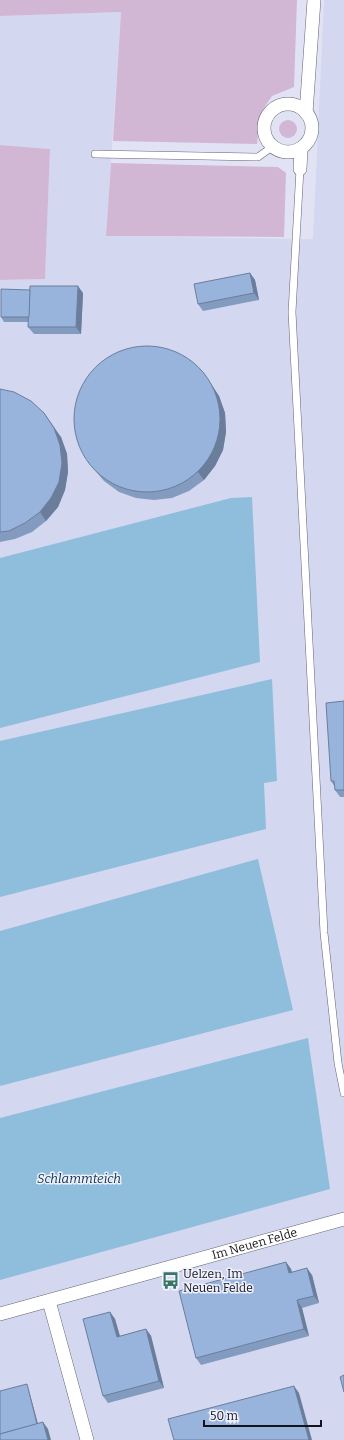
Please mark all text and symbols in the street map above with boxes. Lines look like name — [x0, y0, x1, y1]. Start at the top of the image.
water label: Schlammteich — [37, 1171, 121, 1186]
street label: Im Neuen Felde — [210, 1225, 299, 1262]
place label: Uelzen, Im Neuen Felde — [183, 1267, 253, 1295]
bus stop icon: Uelzen, Im Neuen Felde — [160, 1271, 180, 1291]
scale bar — [204, 1402, 321, 1428]
text: 50 m — [210, 1409, 239, 1423]

